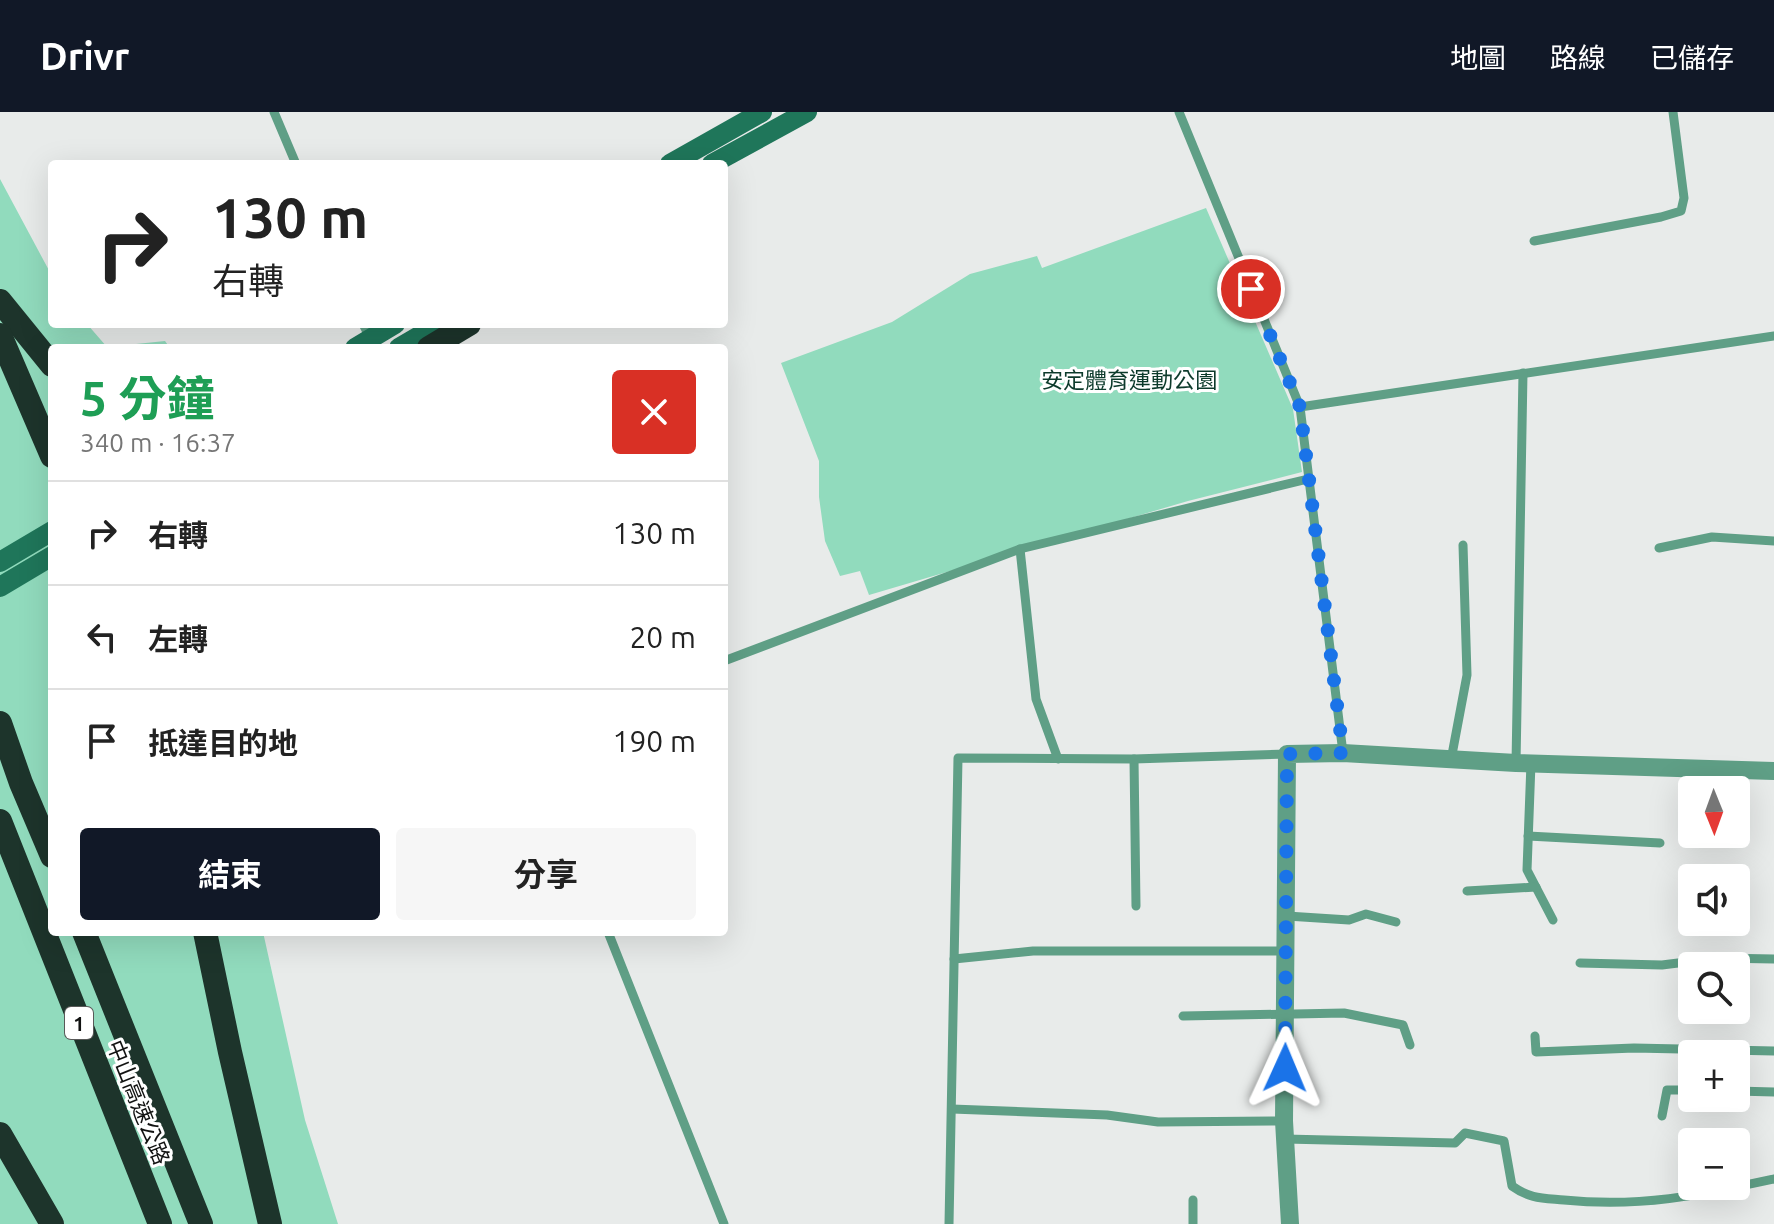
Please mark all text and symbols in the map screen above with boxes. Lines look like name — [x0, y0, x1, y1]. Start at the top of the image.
text: Drivr — [40, 35, 129, 77]
text: 地圖 — [1450, 42, 1506, 73]
text: 路線 — [1550, 42, 1606, 73]
text: 已儲存 — [1650, 42, 1734, 73]
text: 130 m — [212, 186, 368, 249]
icon: right — [80, 192, 184, 296]
pin — [1217, 255, 1285, 323]
text: 右轉 — [212, 260, 284, 301]
icon: arrive — [1229, 267, 1273, 311]
park label: 安定體育運動公園 — [1041, 367, 1217, 392]
button: close — [612, 370, 696, 454]
text: 5 分鐘 — [80, 371, 214, 425]
text: 340 m · 16:37 — [80, 428, 236, 457]
icon: right — [80, 511, 124, 555]
text: 130 m — [612, 516, 696, 550]
text: 右轉 — [148, 518, 208, 552]
icon: left — [80, 615, 124, 659]
text: 20 m — [629, 620, 696, 654]
text: 左轉 — [148, 622, 208, 656]
icon: arrive — [80, 719, 124, 763]
text: 190 m — [612, 724, 696, 758]
text: 抵達目的地 — [148, 726, 298, 760]
north arrow — [1678, 776, 1750, 848]
map controls — [1678, 776, 1750, 1200]
button: 結束 — [80, 828, 380, 920]
button: 分享 — [396, 828, 696, 920]
button: sound — [1678, 864, 1750, 936]
button: search — [1678, 952, 1750, 1024]
road number: 1 — [65, 1007, 93, 1039]
position arrow — [1243, 1026, 1327, 1110]
street label: 中山高速公路 — [103, 1036, 175, 1168]
button: + — [1678, 1040, 1750, 1112]
button: − — [1678, 1128, 1750, 1200]

